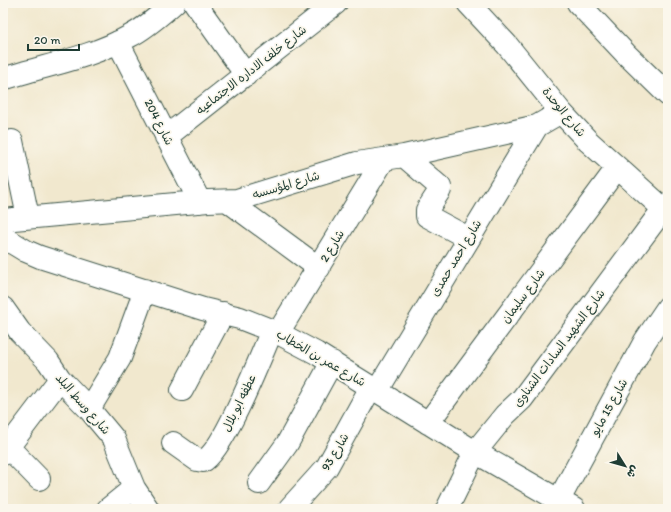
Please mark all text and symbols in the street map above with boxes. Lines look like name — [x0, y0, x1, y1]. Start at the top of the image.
street label: شارع خلف الاداره الاجتماعيه — [193, 22, 310, 119]
scale bar — [28, 26, 79, 52]
text: 20 m — [34, 33, 61, 47]
street label: شارع الوحدة — [538, 85, 589, 141]
street label: شارع 204 — [140, 97, 176, 148]
street label: شارع المؤسسه — [251, 168, 322, 204]
street label: شارع احمد حمدى — [428, 217, 486, 300]
street label: شارع 2 — [317, 227, 349, 266]
street label: شارع سليمان — [498, 266, 549, 327]
street label: شارع الشهيد السادات الشناوى — [510, 286, 609, 411]
street label: شارع عمر بن الخطاب — [273, 327, 368, 391]
street label: شارع وسط البلد — [51, 371, 113, 439]
street label: عطفه ابو بلال — [219, 372, 260, 434]
street label: شارع 15 مايو — [587, 376, 632, 440]
street label: شارع 93 — [318, 431, 353, 474]
north arrow — [605, 446, 645, 486]
text: ش — [624, 463, 641, 480]

